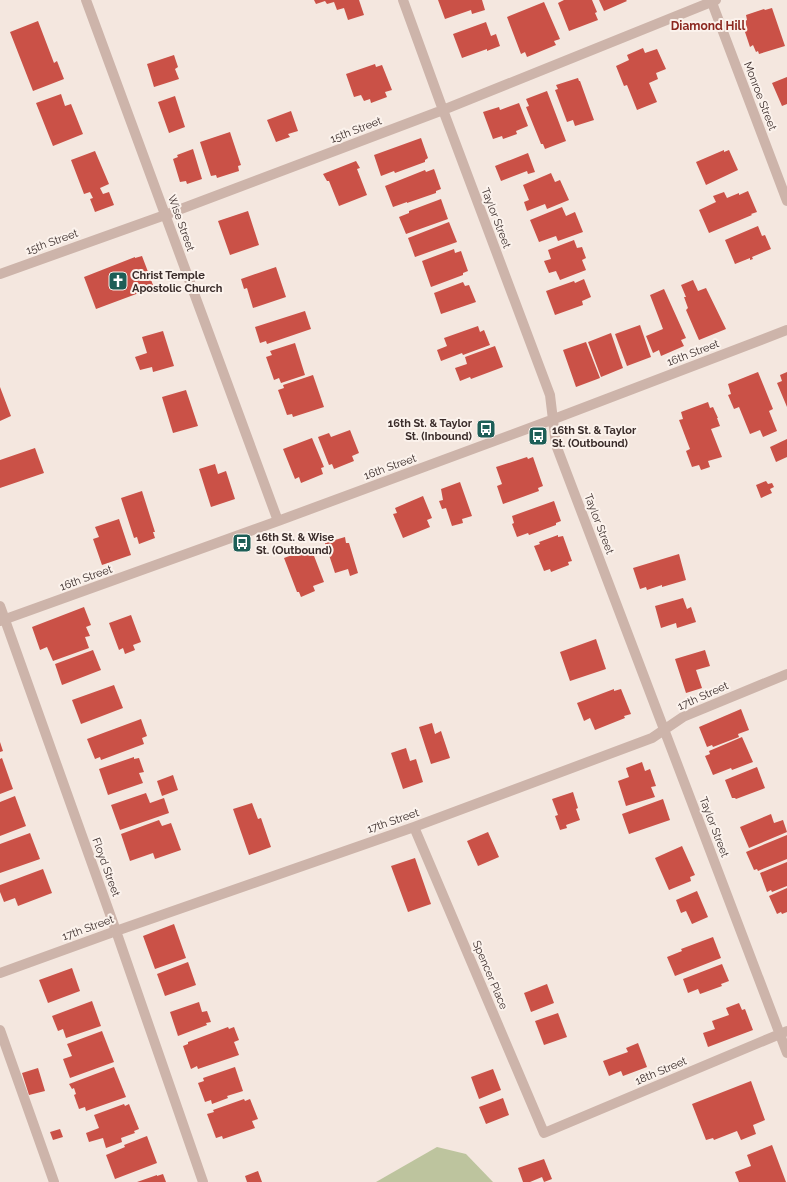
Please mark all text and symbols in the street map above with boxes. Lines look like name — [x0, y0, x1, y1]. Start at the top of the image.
district label: Diamond Hill — [671, 19, 745, 33]
street label: Monroe Street — [741, 60, 779, 132]
street label: 15th Street — [328, 114, 384, 146]
street label: Taylor Street — [479, 186, 514, 250]
street label: Wise Street — [165, 193, 197, 253]
street label: 15th Street — [24, 227, 80, 257]
place label: Christ Temple Apostolic Church — [132, 269, 223, 295]
church icon: Christ Temple Apostolic Church — [107, 270, 129, 292]
street label: 16th Street — [665, 337, 721, 369]
place label: 16th St. & Taylor St. (Inbound) — [388, 417, 473, 443]
bus stop icon: 16th St. & Taylor St. (Inbound) — [475, 418, 497, 440]
place label: 16th St. & Taylor St. (Outbound) — [552, 424, 637, 450]
bus stop icon: 16th St. & Taylor St. (Outbound) — [527, 425, 549, 447]
street label: 16th Street — [362, 451, 418, 482]
street label: Taylor Street — [582, 492, 617, 556]
place label: 16th St. & Wise St. (Outbound) — [256, 531, 334, 557]
bus stop icon: 16th St. & Wise St. (Outbound) — [231, 532, 253, 554]
street label: 16th Street — [58, 562, 114, 593]
street label: 17th Street — [676, 679, 731, 713]
street label: Taylor Street — [697, 795, 732, 859]
street label: 17th Street — [365, 806, 421, 836]
street label: Floyd Street — [89, 836, 123, 899]
street label: 17th Street — [60, 913, 116, 943]
street label: Spencer Place — [470, 939, 511, 1012]
street label: 18th Street — [633, 1054, 689, 1088]

